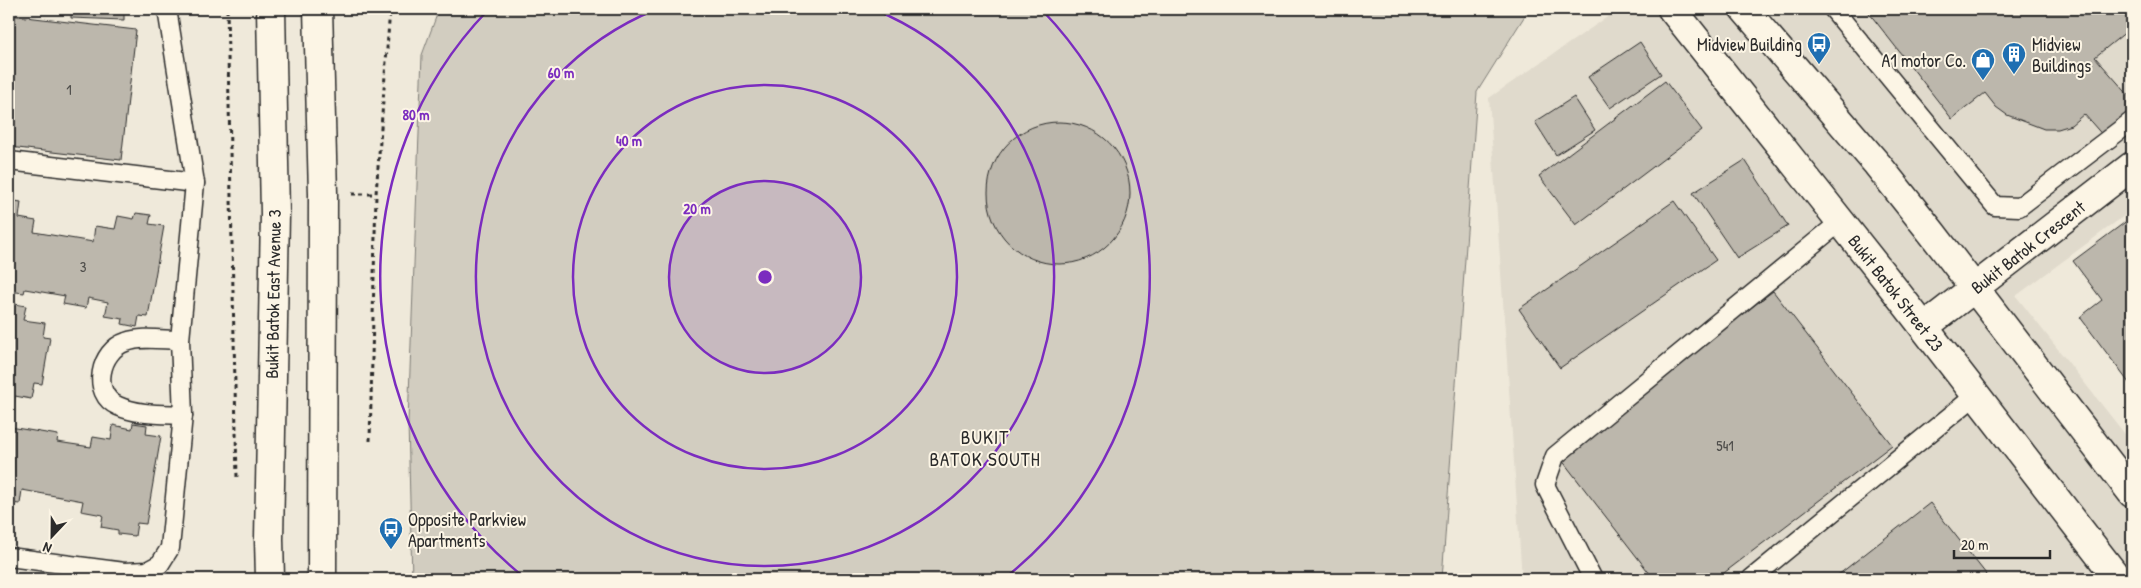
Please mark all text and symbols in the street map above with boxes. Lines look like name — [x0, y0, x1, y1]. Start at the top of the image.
bus stop icon: Midview Building — [1806, 31, 1832, 65]
place label: Midview Building — [1697, 32, 1802, 57]
place label: Midview Buildings — [2032, 32, 2091, 78]
building icon: Midview Buildings — [2001, 41, 2027, 75]
shop icon: A1 motor Co. — [1970, 47, 1996, 81]
place label: A1 motor Co. — [1882, 48, 1966, 73]
text: 60 m — [548, 62, 574, 83]
house number: 1 — [66, 79, 72, 100]
text: 80 m — [403, 104, 429, 125]
text: 40 m — [616, 130, 642, 151]
street label: Bukit Batok Crescent — [1966, 194, 2091, 300]
text: 20 m — [683, 198, 711, 219]
street label: Bukit Batok East Avenue 3 — [259, 209, 287, 379]
street label: Bukit Batok Street 23 — [1842, 229, 1950, 357]
house number: 3 — [80, 256, 87, 277]
centre of rings — [756, 268, 774, 286]
district label: BUKIT BATOK SOUTH — [929, 424, 1041, 472]
house number: 541 — [1716, 435, 1734, 456]
place label: Opposite Parkview Apartments — [408, 507, 526, 553]
north arrow — [28, 510, 78, 560]
bus stop icon: Opposite Parkview Apartments — [378, 516, 404, 550]
scale bar — [1954, 528, 2050, 560]
text: 20 m — [1961, 534, 1988, 555]
text: N — [39, 538, 54, 559]

